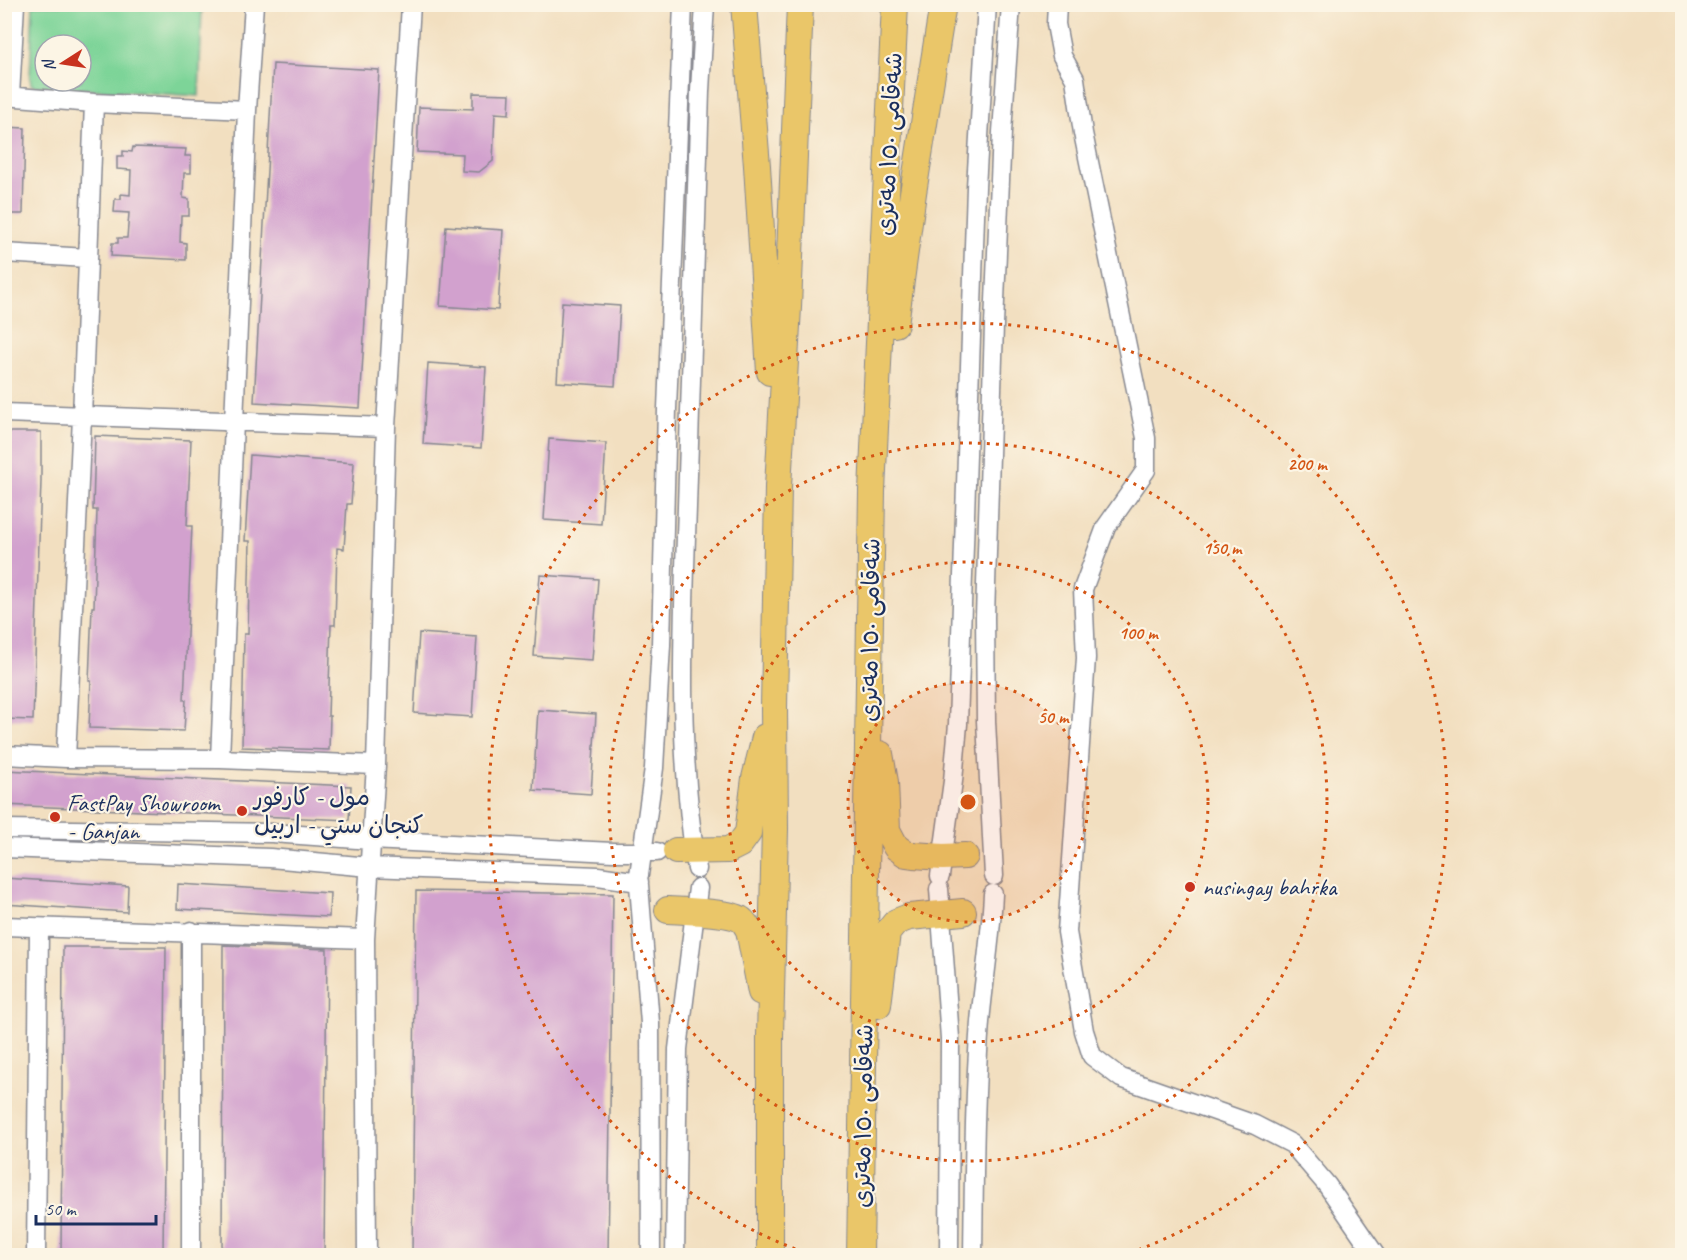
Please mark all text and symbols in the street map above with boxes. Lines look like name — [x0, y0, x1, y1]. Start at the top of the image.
north arrow — [33, 33, 93, 93]
street label: شەقامی ١٥٠ مەتری — [869, 51, 909, 237]
text: N — [38, 56, 60, 73]
text: 200 m — [1288, 453, 1328, 475]
text: 150 m — [1203, 537, 1243, 559]
street label: شەقامی ١٥٠ مەتری — [853, 538, 887, 722]
text: 100 m — [1119, 622, 1159, 644]
text: 50 m — [1038, 706, 1070, 728]
place label: مول - كارفور كنجان ستي - اربيل — [252, 782, 424, 846]
place label: FastPay Showroom - Ganjan — [67, 788, 222, 846]
centre of rings — [958, 792, 978, 812]
marker: مول - كارفور كنجان ستي - اربيل — [235, 804, 249, 818]
marker: FastPay Showroom - Ganjan — [48, 810, 62, 824]
place label: nusingay bahrka — [1202, 872, 1338, 902]
marker: nusingay bahrka — [1183, 880, 1197, 894]
street label: شەقامی ١٥٠ مەتری — [846, 1024, 880, 1208]
scale bar — [36, 1188, 156, 1226]
text: 50 m — [45, 1198, 78, 1220]

